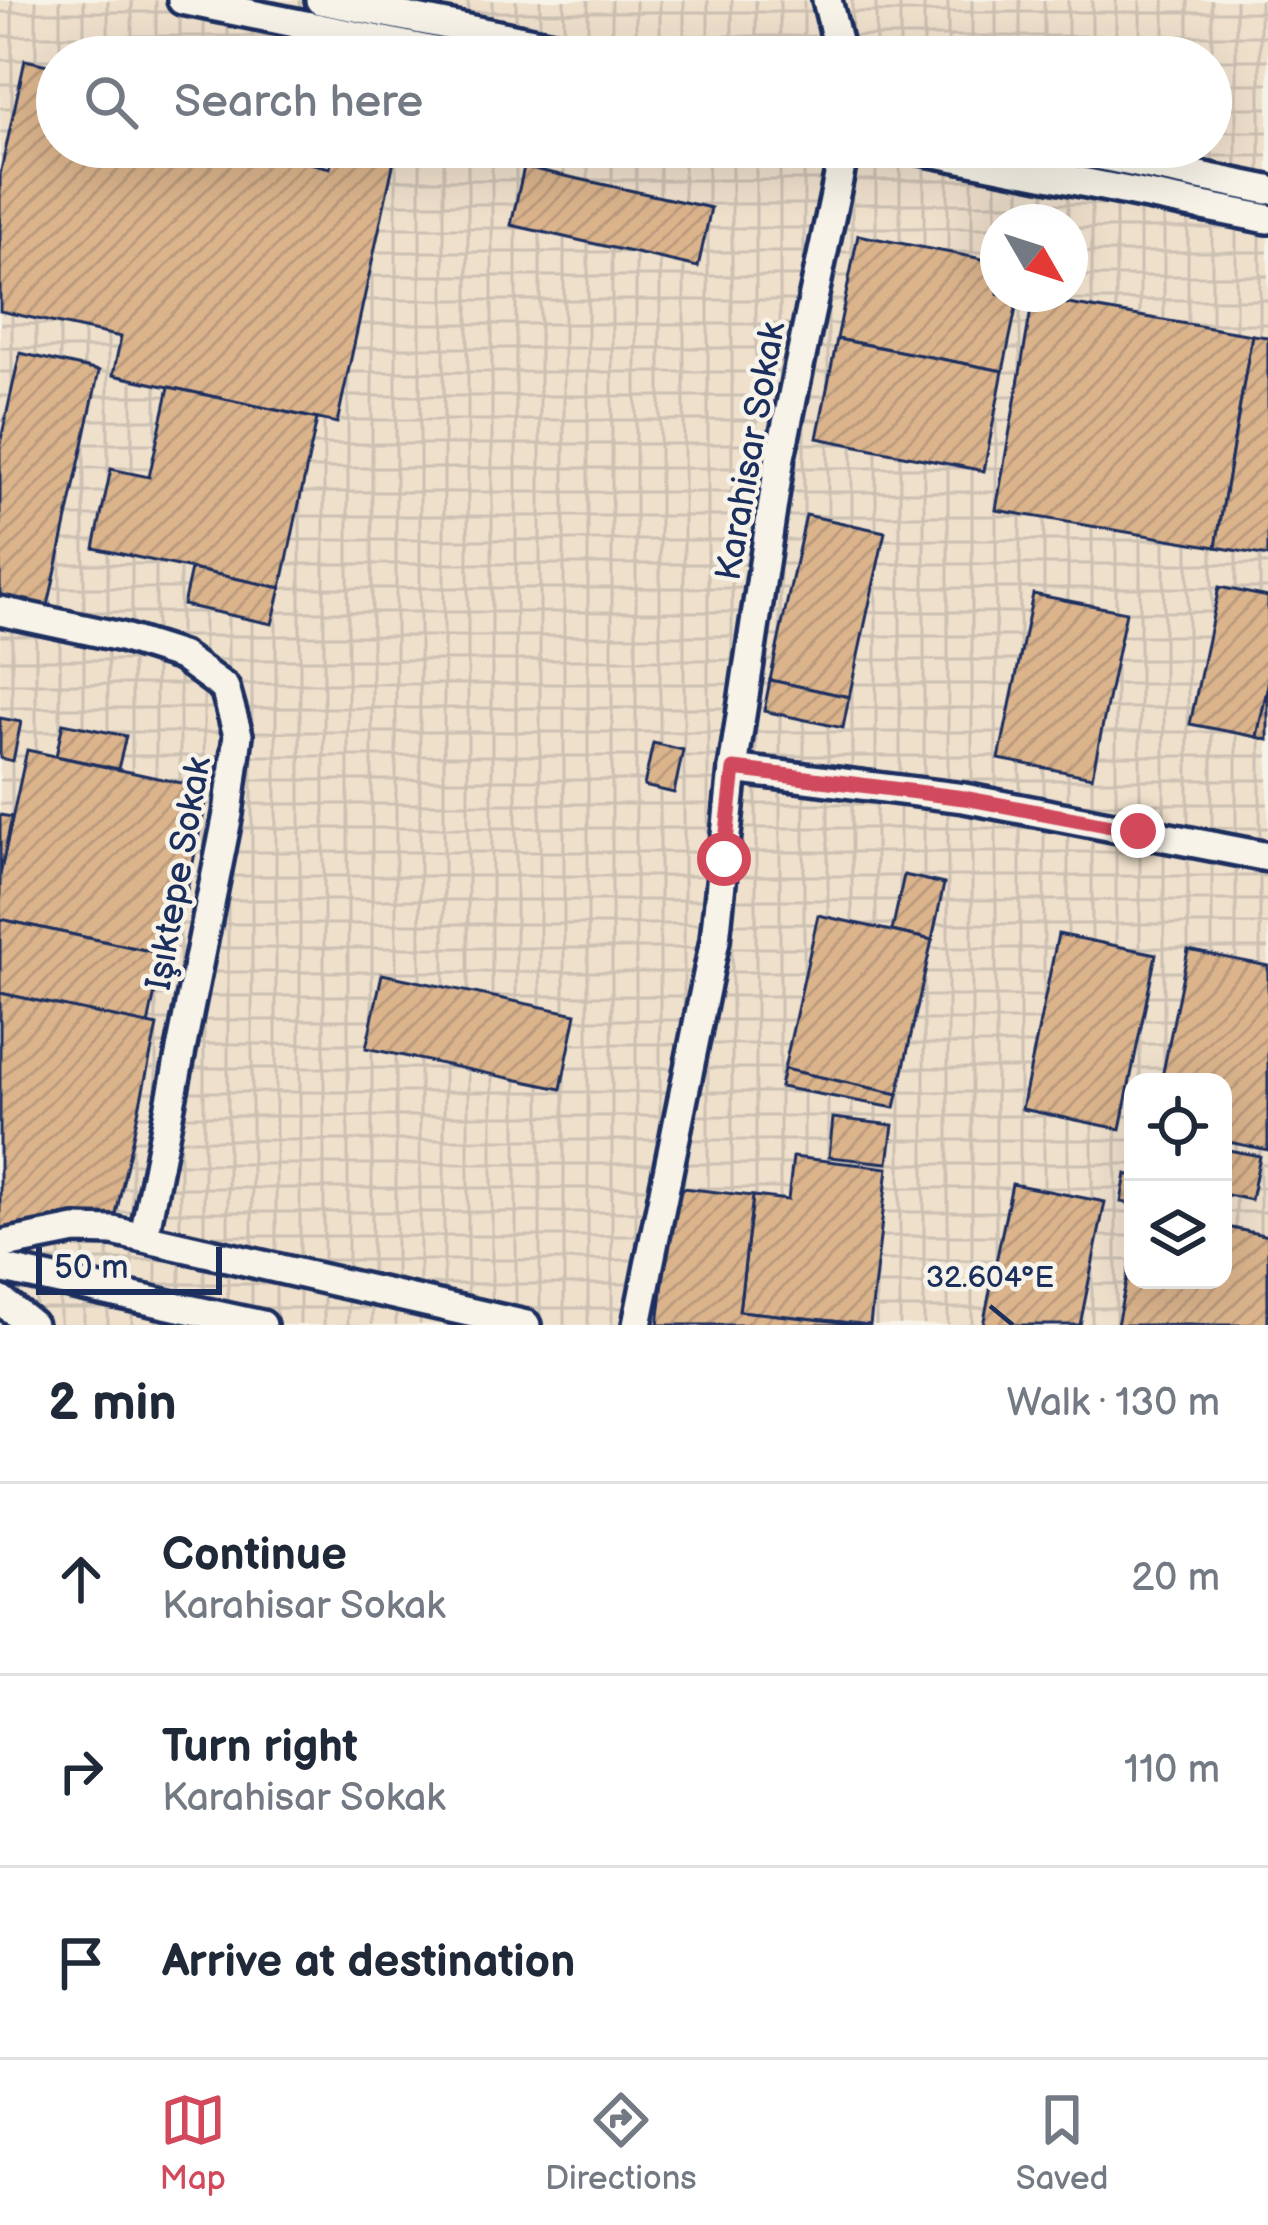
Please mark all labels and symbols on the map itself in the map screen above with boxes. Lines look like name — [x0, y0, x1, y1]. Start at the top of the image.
north arrow — [980, 204, 1088, 312]
street label: Karahisar Sokak — [708, 319, 795, 584]
street label: Işıktepe Sokak — [138, 753, 221, 993]
route end — [1111, 804, 1165, 858]
route start — [697, 832, 751, 886]
scale bar — [36, 1241, 222, 1294]
text: 32.604°E — [926, 1260, 1054, 1296]

